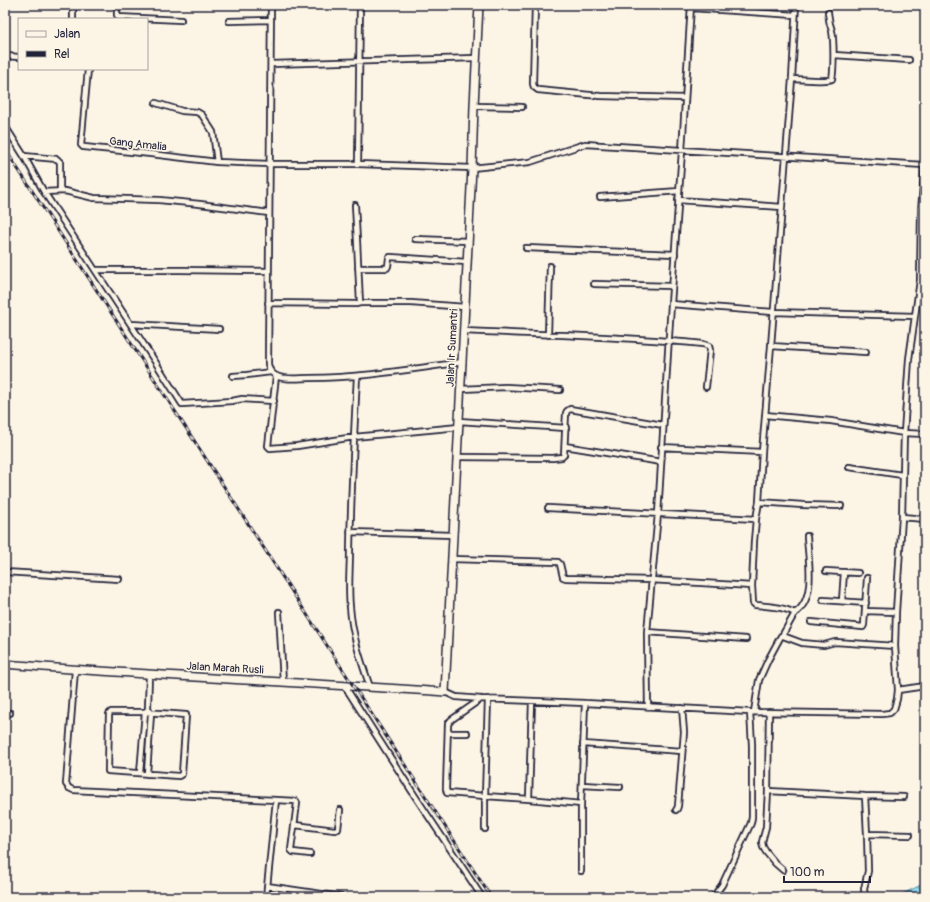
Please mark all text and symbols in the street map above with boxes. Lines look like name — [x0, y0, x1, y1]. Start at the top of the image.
legend — [18, 18, 148, 70]
text: Jalan — [54, 27, 80, 42]
text: Rel — [54, 47, 70, 62]
street label: Gang Amalia — [109, 135, 167, 153]
street label: Jalan Ir Sumantri — [443, 308, 461, 387]
street label: Jalan Marah Rusli — [186, 659, 264, 677]
scale bar — [784, 858, 870, 884]
text: 100 m — [790, 865, 825, 880]

